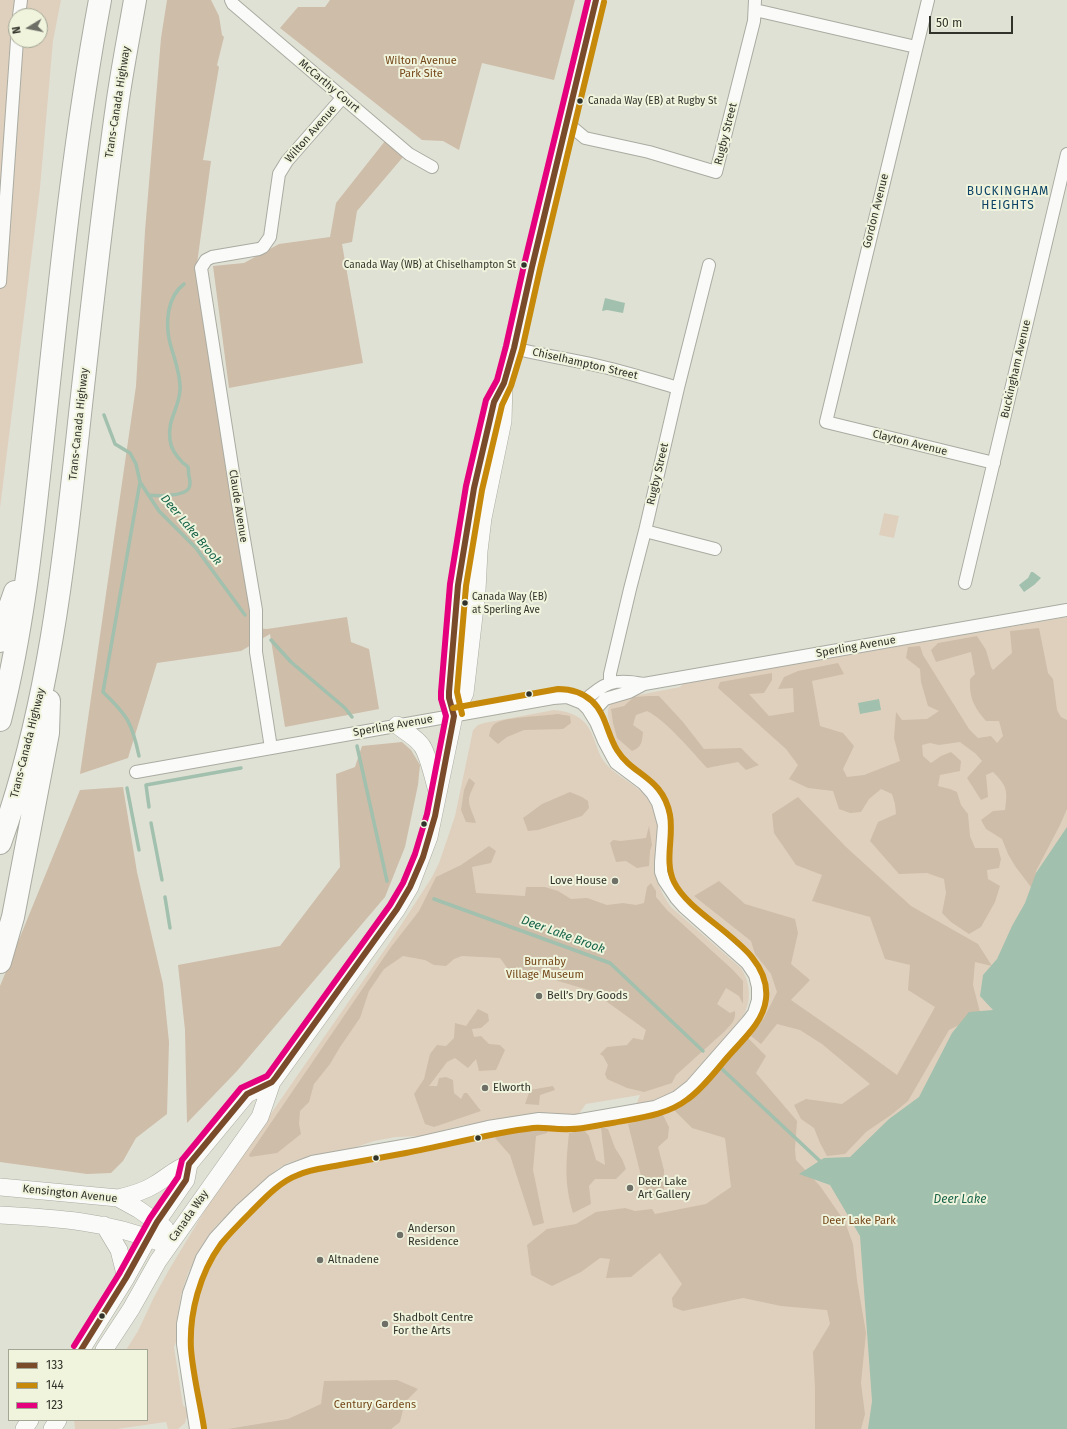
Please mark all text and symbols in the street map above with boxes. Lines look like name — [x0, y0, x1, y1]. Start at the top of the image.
north arrow — [8, 8, 48, 48]
scale bar — [931, 8, 1015, 34]
text: 50 m — [936, 16, 962, 30]
text: N — [10, 25, 24, 35]
street label: Trans-Canada Highway — [103, 45, 133, 159]
park label: Wilton Avenue Park Site — [385, 54, 457, 80]
street label: McCarthy Court — [296, 57, 362, 115]
place label: Canada Way (EB) at Rugby St — [588, 95, 717, 107]
marker: Canada Way (EB) at Rugby St — [575, 96, 585, 106]
street label: Rugby Street — [712, 102, 740, 166]
street label: Wilton Avenue — [283, 103, 339, 165]
street label: Gordon Avenue — [860, 172, 892, 250]
district label: BUCKINGHAM HEIGHTS — [967, 185, 1049, 213]
place label: Canada Way (WB) at Chiselhampton St — [344, 259, 516, 271]
marker: Canada Way (WB) at Chiselhampton St — [519, 260, 529, 270]
street label: Buckingham Avenue — [998, 319, 1034, 419]
street label: Chiselhampton Street — [531, 345, 639, 383]
street label: Trans-Canada Highway — [67, 367, 91, 481]
street label: Clayton Avenue — [871, 427, 949, 459]
street label: Rugby Street — [644, 442, 672, 506]
street label: Claude Avenue — [226, 469, 250, 543]
water label: Deer Lake Brook — [157, 492, 225, 568]
place label: Canada Way (EB) at Sperling Ave — [472, 591, 547, 614]
marker: Canada Way (EB) at Sperling Ave — [460, 598, 470, 608]
street label: Sperling Avenue — [815, 633, 897, 661]
street label: Trans-Canada Highway — [8, 687, 48, 799]
unlabelled marker — [524, 689, 534, 699]
street label: Sperling Avenue — [352, 712, 434, 740]
unlabelled marker — [419, 819, 429, 829]
place label: Love House — [550, 874, 607, 888]
marker: Love House — [610, 876, 620, 886]
water label: Deer Lake Brook — [519, 913, 607, 957]
park label: Burnaby Village Museum — [506, 955, 584, 981]
place label: Bell’s Dry Goods — [547, 989, 628, 1003]
marker: Bell’s Dry Goods — [534, 991, 544, 1001]
place label: Elworth — [493, 1081, 531, 1095]
marker: Elworth — [480, 1083, 490, 1093]
unlabelled marker — [473, 1133, 483, 1143]
unlabelled marker — [371, 1153, 381, 1163]
place label: Deer Lake Art Gallery — [638, 1175, 690, 1201]
street label: Kensington Avenue — [22, 1182, 118, 1206]
marker: Deer Lake Art Gallery — [625, 1183, 635, 1193]
street label: Canada Way — [166, 1188, 212, 1244]
water label: Deer Lake — [934, 1193, 986, 1207]
park label: Deer Lake Park — [822, 1214, 896, 1228]
place label: Anderson Residence — [408, 1222, 459, 1248]
marker: Anderson Residence — [395, 1230, 405, 1240]
place label: Altnadene — [328, 1253, 379, 1267]
marker: Altnadene — [315, 1255, 325, 1265]
unlabelled marker — [97, 1311, 107, 1321]
place label: Shadbolt Centre For the Arts — [393, 1311, 473, 1337]
marker: Shadbolt Centre For the Arts — [380, 1319, 390, 1329]
legend — [8, 1349, 148, 1421]
text: 133 — [46, 1358, 63, 1372]
text: 144 — [46, 1378, 64, 1392]
text: 123 — [46, 1398, 63, 1412]
park label: Century Gardens — [334, 1398, 416, 1412]

